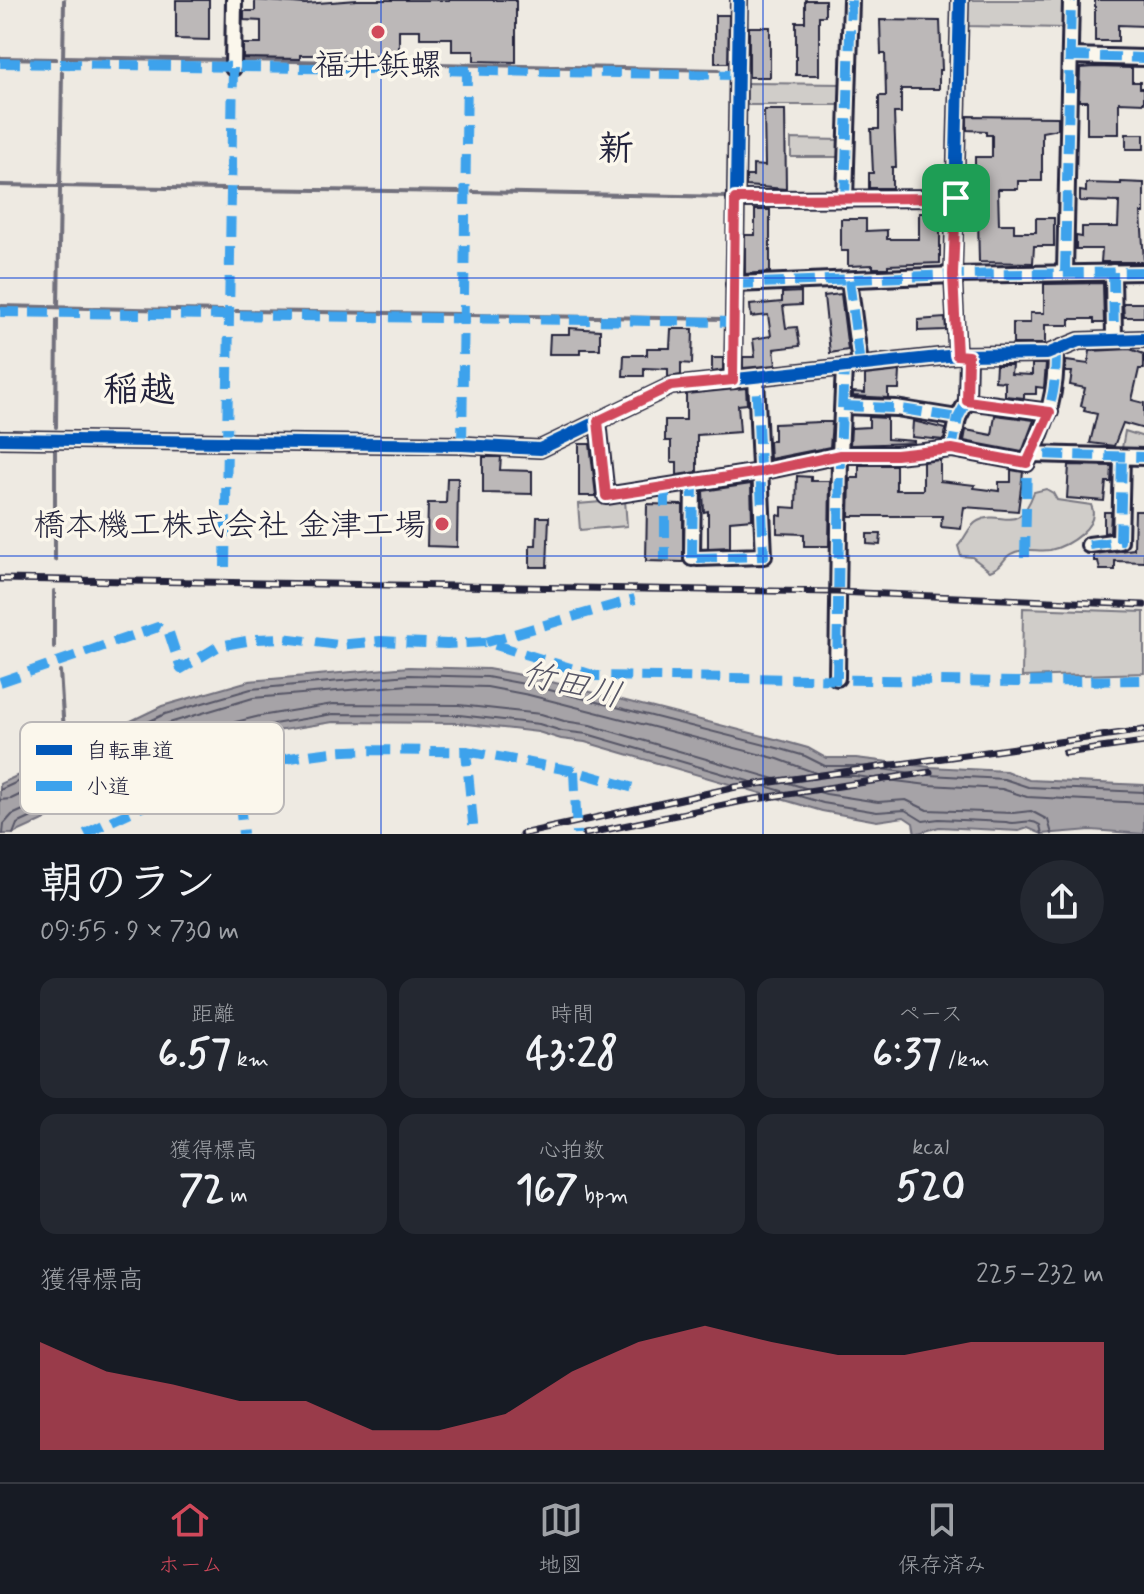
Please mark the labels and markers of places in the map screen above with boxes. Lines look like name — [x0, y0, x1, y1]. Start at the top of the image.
marker: 福井鋲螺 — [369, 23, 387, 41]
place label: 福井鋲螺 — [314, 45, 442, 87]
pin — [922, 164, 990, 232]
place label: 橋本機工株式会社 金津工場 — [33, 505, 426, 547]
marker: 橋本機工株式会社 金津工場 — [433, 515, 451, 533]

